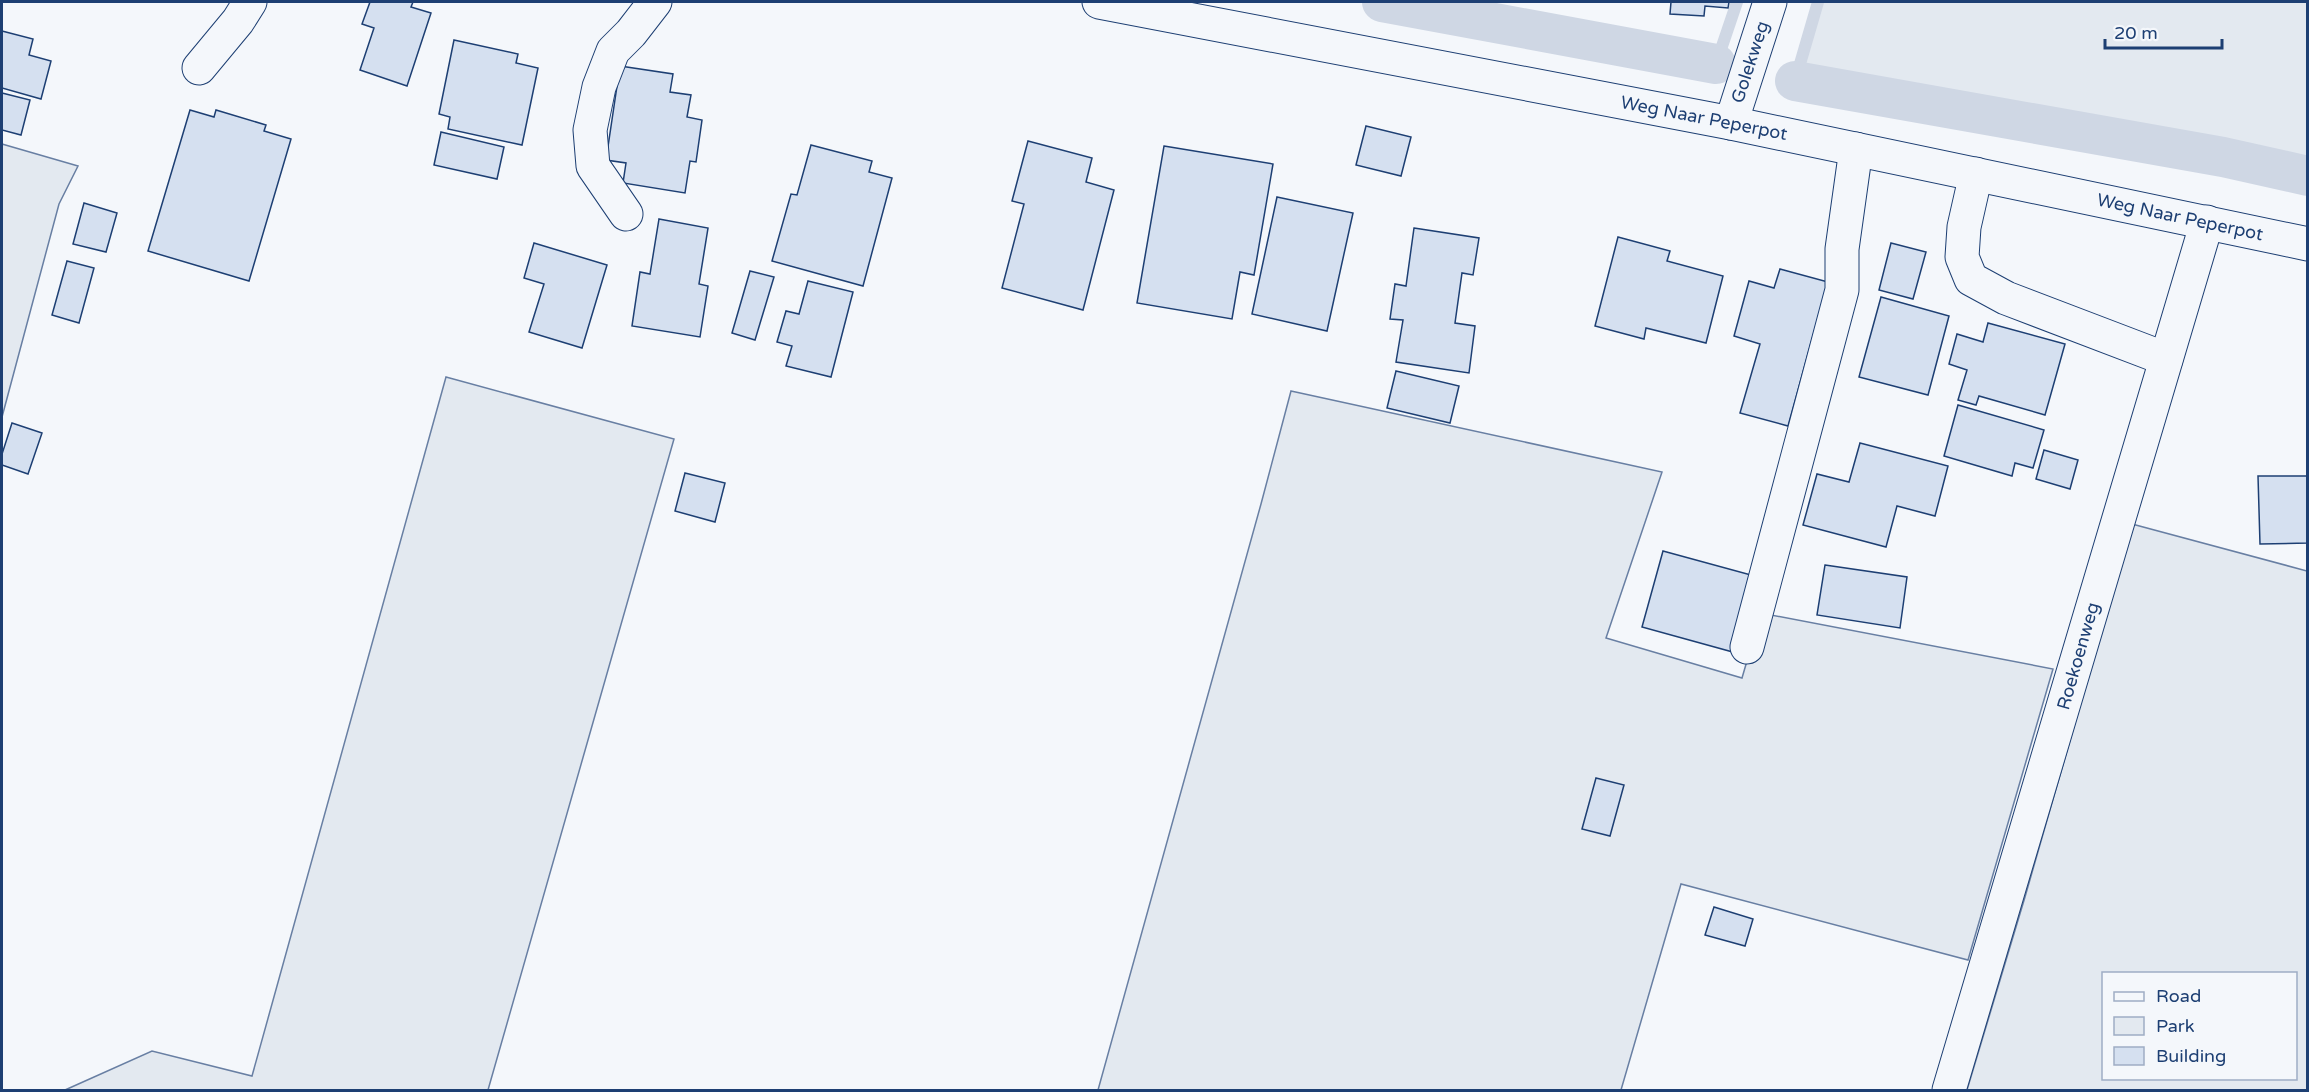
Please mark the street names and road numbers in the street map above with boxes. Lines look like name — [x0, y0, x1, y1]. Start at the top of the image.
street label: Golekweg — [1726, 18, 1774, 106]
street label: Weg Naar Peperpot — [1619, 91, 1789, 145]
street label: Weg Naar Peperpot — [2095, 189, 2265, 245]
street label: Roekoenweg — [2052, 600, 2104, 712]

